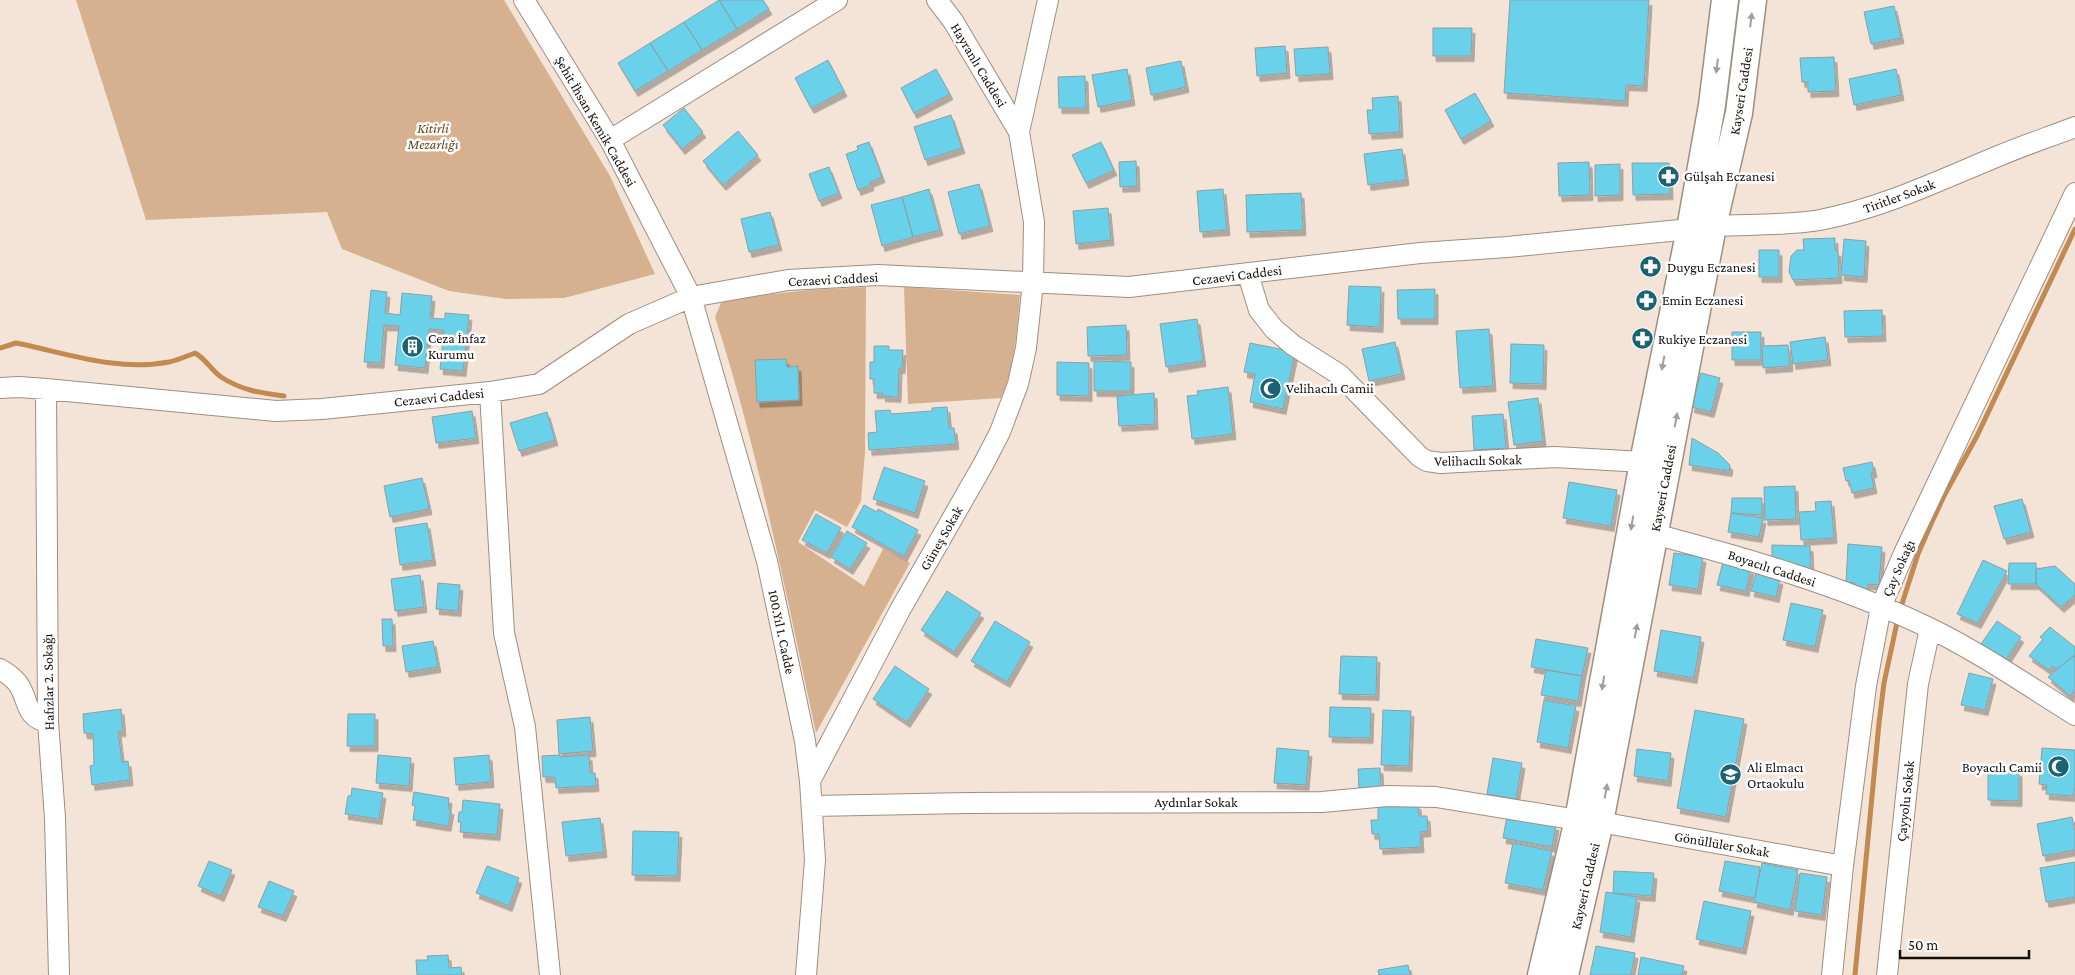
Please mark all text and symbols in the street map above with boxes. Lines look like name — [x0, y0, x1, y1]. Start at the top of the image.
one-way arrow — [1747, 11, 1755, 27]
street label: Hayranlı Caddesi — [948, 20, 1011, 110]
street label: Kayseri Caddesi — [1726, 46, 1756, 136]
street label: Şehit İhsan Kemik Caddesi — [552, 53, 640, 189]
one-way arrow — [1713, 58, 1721, 74]
park label: Kitirli Mezarlığı — [407, 120, 459, 152]
pharmacy icon: Gülşah Eczanesi — [1656, 164, 1680, 188]
place label: Gülşah Eczanesi — [1684, 168, 1775, 184]
street label: Tiritler Sokak — [1861, 176, 1937, 216]
pharmacy icon: Duygu Eczanesi — [1639, 255, 1663, 279]
place label: Duygu Eczanesi — [1667, 259, 1756, 275]
street label: Cezaevi Caddesi — [1191, 262, 1283, 288]
street label: Cezaevi Caddesi — [787, 269, 879, 289]
pharmacy icon: Emin Eczanesi — [1634, 288, 1658, 312]
place label: Emin Eczanesi — [1662, 292, 1744, 308]
pharmacy icon: Rukiye Eczanesi — [1630, 327, 1654, 351]
place label: Ceza İnfaz Kurumu — [428, 330, 486, 362]
place label: Rukiye Eczanesi — [1658, 331, 1747, 347]
building icon: Ceza İnfaz Kurumu — [400, 334, 424, 358]
one-way arrow — [1659, 356, 1667, 371]
mosque icon: Velihacılı Camii — [1258, 376, 1282, 400]
place label: Velihacılı Camii — [1286, 380, 1374, 396]
street label: Cezaevi Caddesi — [393, 384, 485, 410]
one-way arrow — [1672, 412, 1680, 427]
street label: Kayseri Caddesi — [1647, 443, 1679, 533]
street label: Velihacılı Sokak — [1434, 451, 1522, 469]
street label: Güneş Sokak — [916, 503, 966, 573]
one-way arrow — [1628, 515, 1636, 530]
street label: Çay Sokağı — [1878, 537, 1918, 599]
street label: Boyacılı Caddesi — [1726, 546, 1818, 590]
street label: 100.Yıl 1. Cadde — [765, 588, 799, 676]
one-way arrow — [1632, 624, 1640, 639]
street label: Hafızlar 2. Sokağı — [39, 633, 57, 730]
one-way arrow — [1598, 675, 1606, 691]
mosque icon: Boyacılı Camii — [2046, 755, 2070, 779]
place label: Ali Elmacı Ortaokulu — [1747, 759, 1805, 791]
street label: Çayyolu Sokak — [1893, 759, 1917, 842]
place label: Boyacılı Camii — [1962, 759, 2042, 775]
school or university icon: Ali Elmacı Ortaokulu — [1719, 763, 1743, 787]
one-way arrow — [1603, 782, 1611, 798]
street label: Aydınlar Sokak — [1154, 794, 1238, 810]
street label: Gönüllüler Sokak — [1673, 828, 1771, 860]
street label: Kayseri Caddesi — [1567, 841, 1603, 931]
scale bar — [1900, 928, 2029, 960]
text: 50 m — [1908, 937, 1938, 953]

